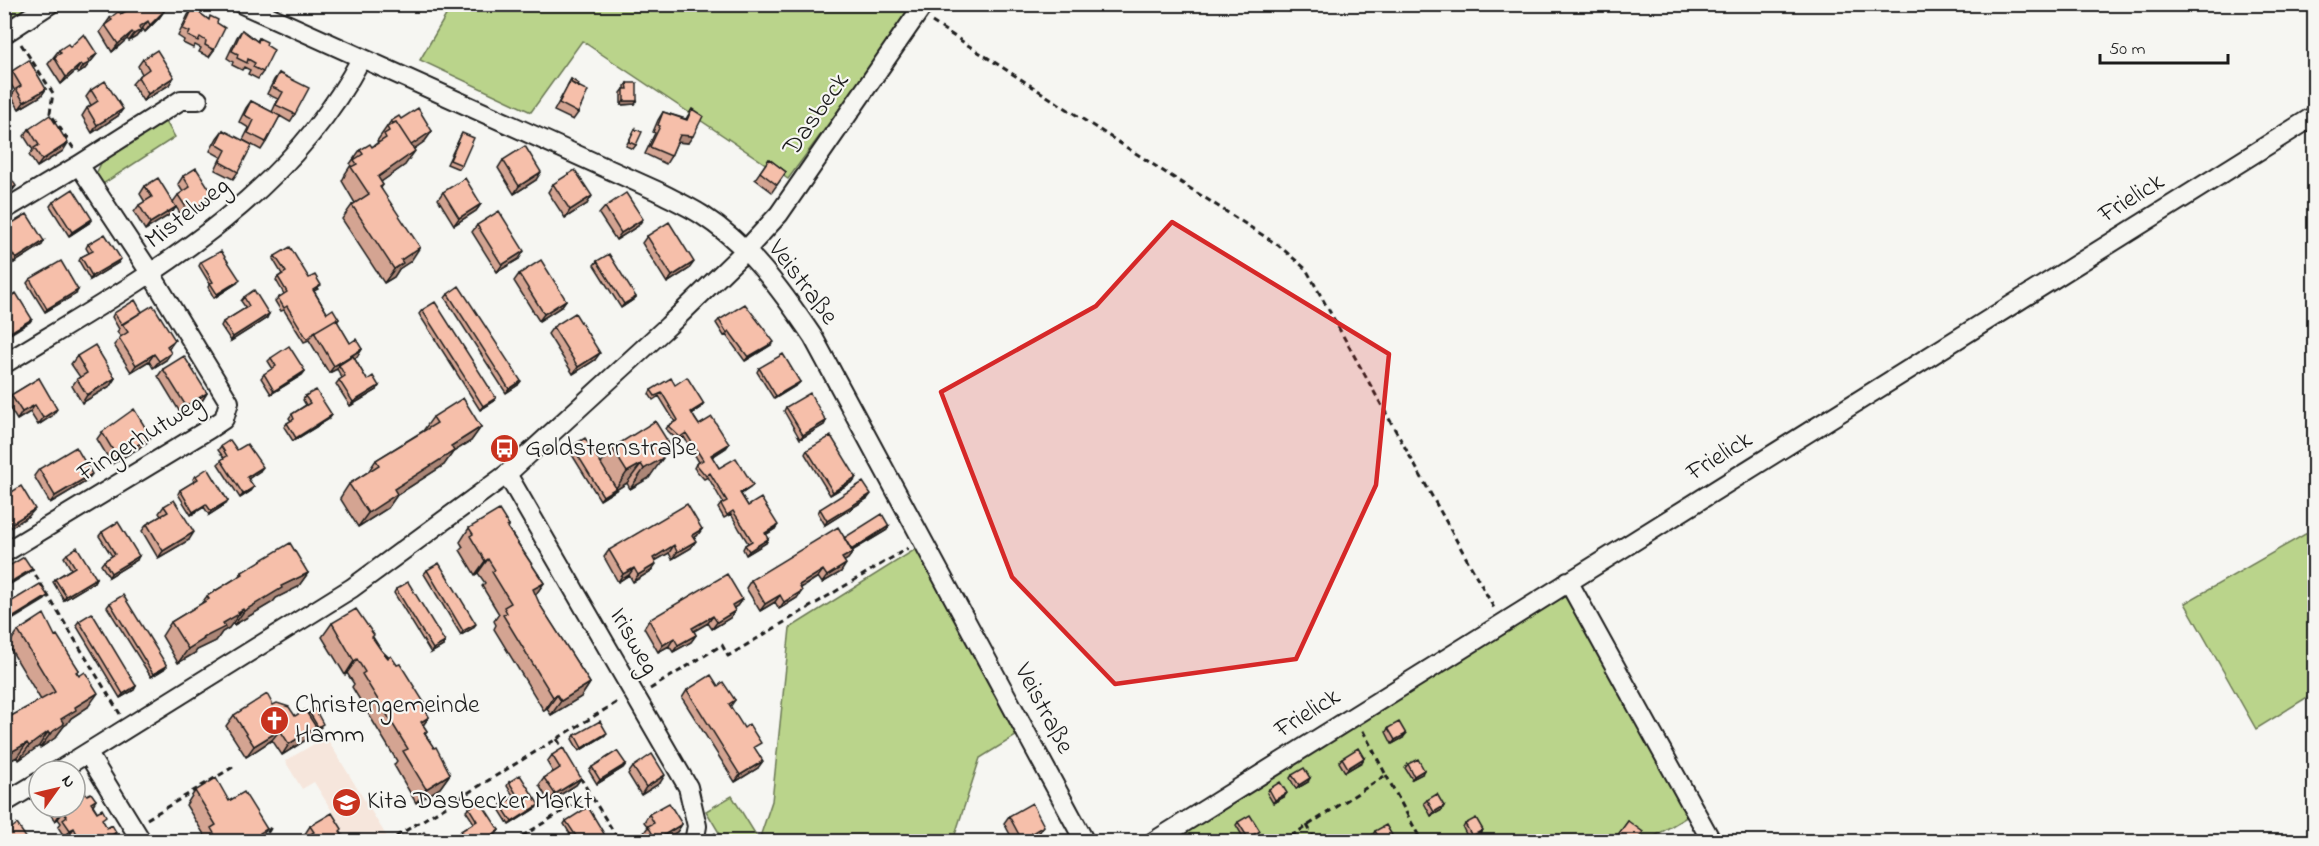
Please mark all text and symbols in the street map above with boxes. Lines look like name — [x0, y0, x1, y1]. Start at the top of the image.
scale bar — [2100, 27, 2228, 65]
text: 50 m — [2109, 37, 2146, 63]
street label: Dasbeck — [774, 65, 860, 165]
street label: Frielick — [2091, 164, 2173, 234]
street label: Mistelweg — [137, 169, 239, 259]
street label: Veistraße — [757, 232, 847, 334]
street label: Fingerhutweg — [70, 385, 211, 493]
street label: Frielick — [1679, 422, 1761, 492]
place label: Goldsternstraße — [525, 430, 697, 468]
bus stop icon: Goldsternstraße — [488, 433, 520, 465]
street label: Irisweg — [598, 601, 668, 683]
street label: Veistraße — [1003, 656, 1083, 761]
street label: Frielick — [1267, 679, 1349, 749]
place label: Christengemeinde Hamm — [295, 687, 480, 755]
church icon: Christengemeinde Hamm — [258, 705, 290, 737]
north arrow — [27, 759, 87, 819]
text: N — [55, 771, 81, 793]
place label: Kita Dasbecker Markt — [367, 783, 593, 821]
school or university icon: Kita Dasbecker Markt — [330, 786, 362, 818]

